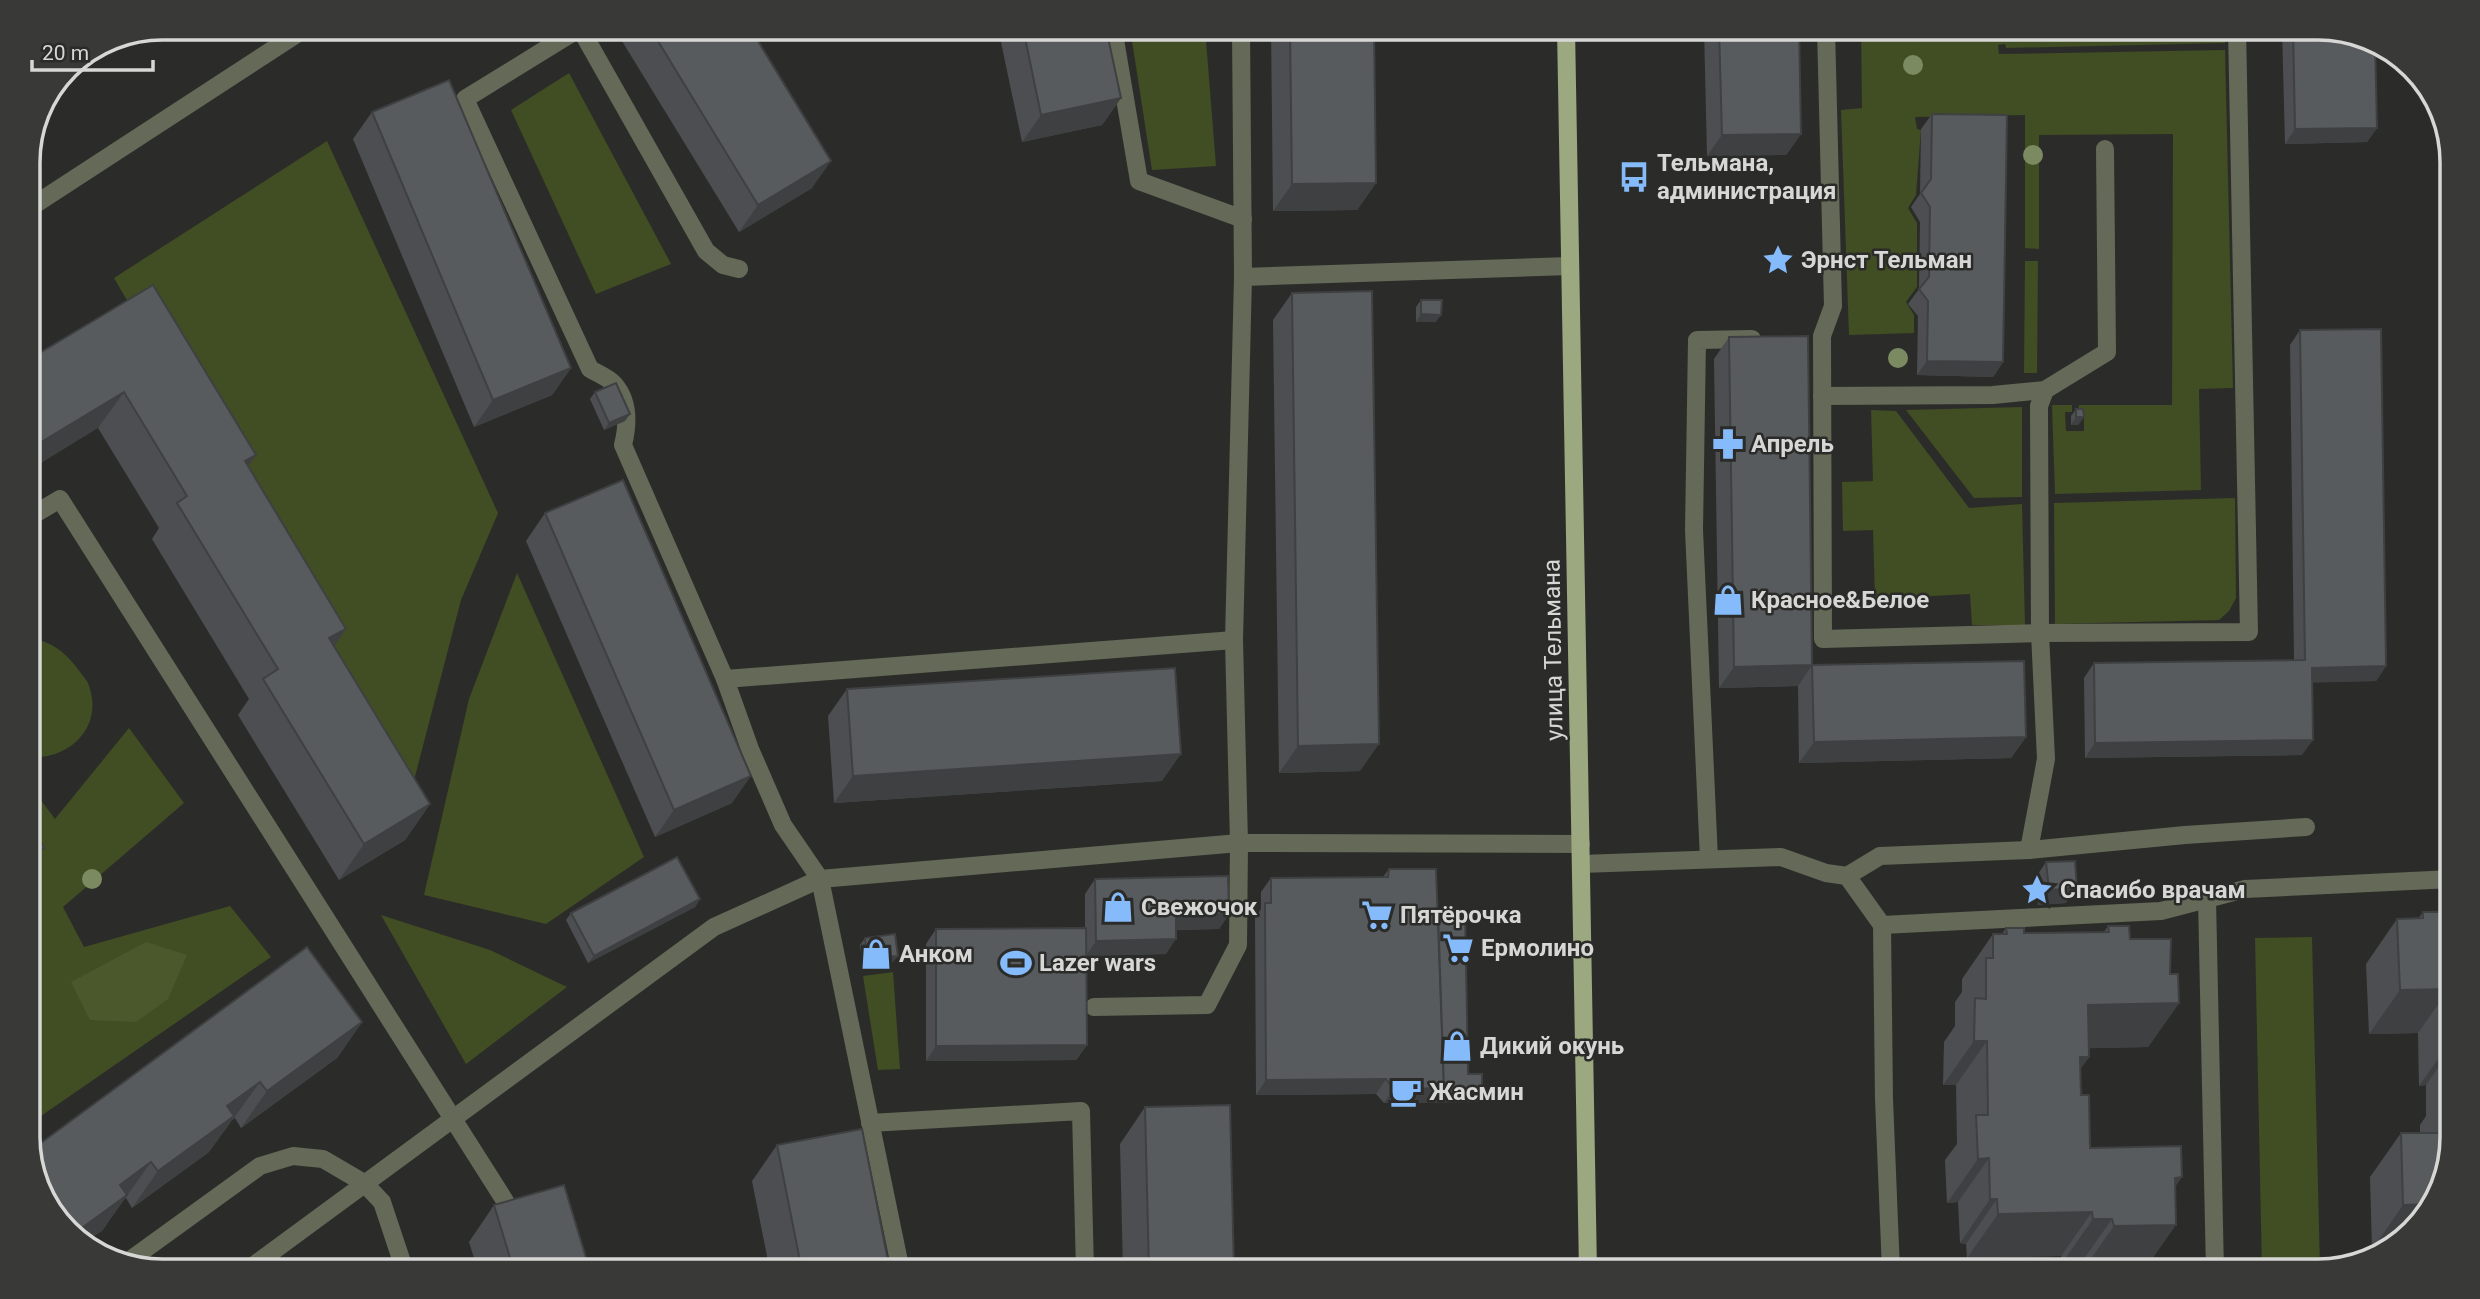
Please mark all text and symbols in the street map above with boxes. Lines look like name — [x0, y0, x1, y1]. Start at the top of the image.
scale bar — [32, 28, 152, 72]
text: 20 m — [42, 41, 89, 65]
place label: Тельмана, администрация — [1657, 149, 1837, 205]
bus stop icon: Тельмана, администрация — [1617, 160, 1651, 194]
place icon: Эрнст Тельман — [1761, 243, 1795, 277]
place label: Эрнст Тельман — [1801, 246, 1972, 274]
pharmacy icon: Апрель — [1711, 427, 1745, 461]
place label: Апрель — [1751, 430, 1834, 458]
street label: улица Тельмана — [1537, 559, 1569, 741]
shop icon: Красное&Белое — [1711, 583, 1745, 617]
place label: Красное&Белое — [1751, 586, 1929, 614]
place icon: Спасибо врачам — [2020, 873, 2054, 907]
place label: Спасибо врачам — [2060, 876, 2246, 904]
shop icon: Свежочок — [1101, 890, 1135, 924]
place label: Свежочок — [1141, 893, 1258, 921]
supermarket icon: Пятёрочка — [1360, 898, 1394, 932]
place label: Пятёрочка — [1400, 901, 1522, 929]
supermarket icon: Ермолино — [1441, 931, 1475, 965]
place label: Ермолино — [1481, 934, 1594, 962]
shop icon: Анком — [859, 937, 893, 971]
place label: Анком — [899, 940, 973, 968]
sports icon: Lazer wars — [999, 946, 1033, 980]
place label: Lazer wars — [1039, 949, 1156, 977]
shop icon: Дикий окунь — [1440, 1029, 1474, 1063]
place label: Дикий окунь — [1480, 1032, 1624, 1060]
cafe icon: Жасмин — [1389, 1075, 1423, 1109]
place label: Жасмин — [1429, 1078, 1524, 1106]

